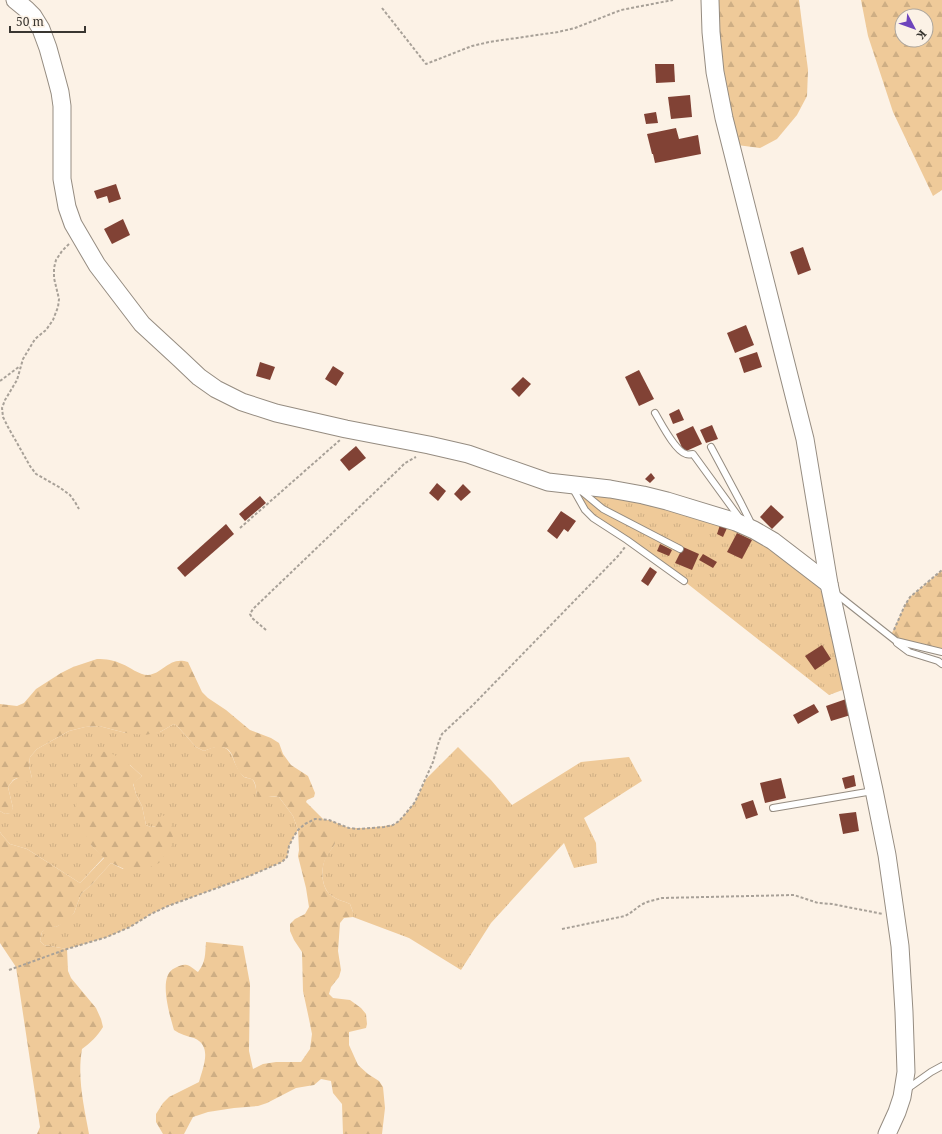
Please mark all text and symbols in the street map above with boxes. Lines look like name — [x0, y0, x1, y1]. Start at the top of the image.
scale bar — [10, 8, 85, 34]
north arrow — [894, 8, 934, 48]
text: 50 m — [16, 13, 44, 30]
text: K — [913, 27, 930, 44]

